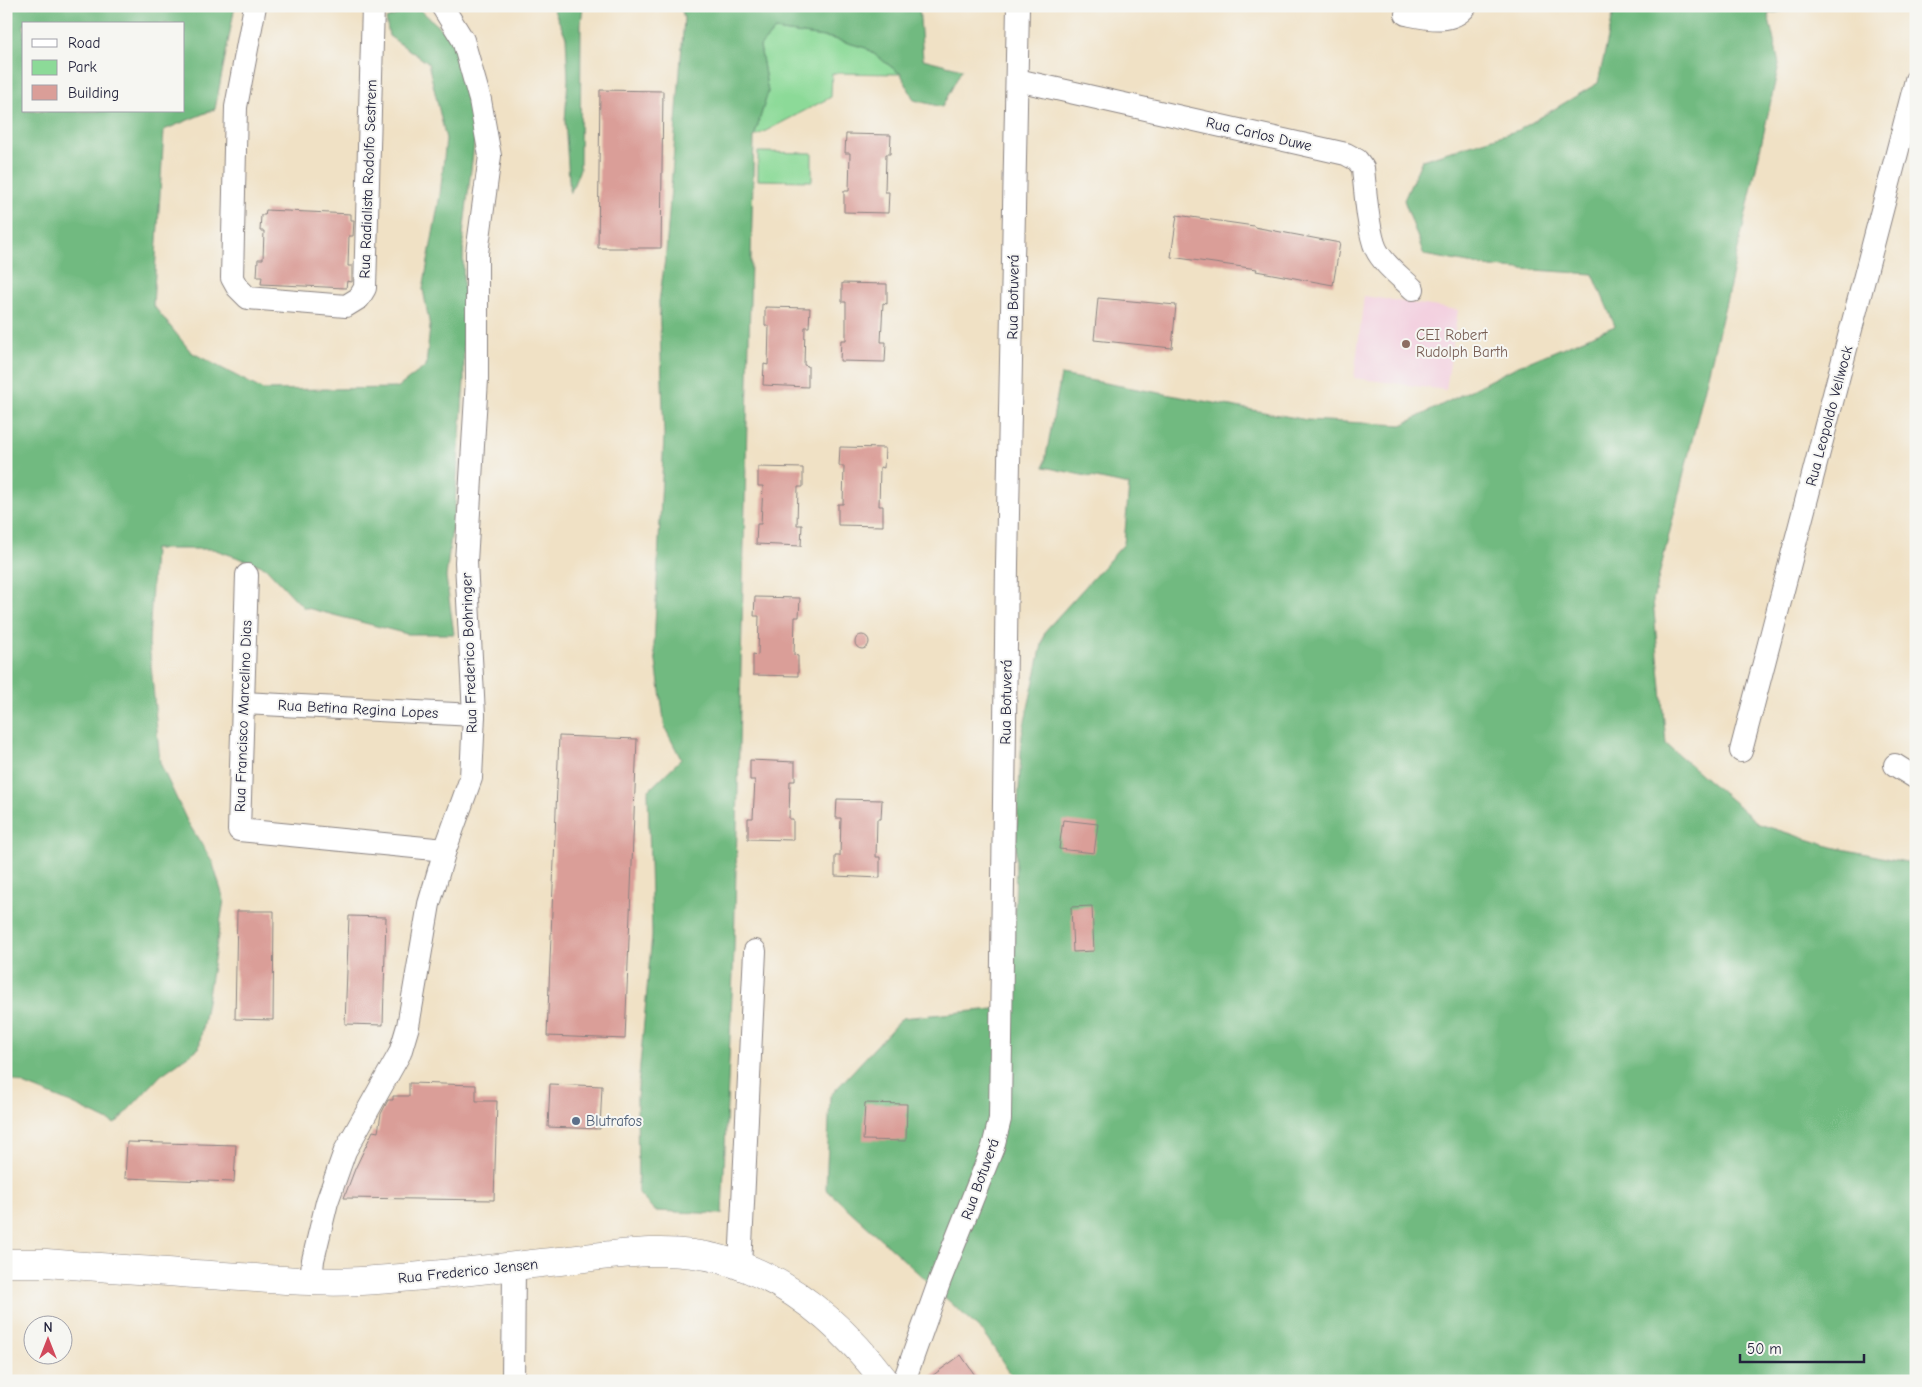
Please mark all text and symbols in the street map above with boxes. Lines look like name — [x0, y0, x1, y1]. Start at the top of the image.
legend — [22, 22, 185, 112]
text: Road — [68, 34, 100, 52]
text: Park — [68, 58, 97, 76]
street label: Rua Radialista Rodolfo Sestrem — [356, 79, 380, 279]
text: Building — [68, 84, 119, 102]
street label: Rua Carlos Duwe — [1204, 113, 1314, 155]
street label: Rua Botuverá — [1003, 254, 1023, 340]
place label: CEI Robert Rudolph Barth — [1416, 326, 1508, 361]
marker: CEI Robert Rudolph Barth — [1400, 338, 1412, 350]
street label: Rua Leopoldo Vellwock — [1802, 343, 1857, 488]
street label: Rua Frederico Bohringer — [457, 572, 481, 734]
street label: Rua Francisco Marcelino Dias — [231, 620, 255, 812]
street label: Rua Botuverá — [996, 659, 1016, 745]
street label: Rua Betina Regina Lopes — [277, 696, 439, 722]
place label: Blutrafos — [586, 1112, 642, 1130]
marker: Blutrafos — [570, 1115, 582, 1127]
street label: Rua Botuverá — [957, 1136, 1003, 1222]
street label: Rua Frederico Jensen — [397, 1255, 539, 1287]
north arrow — [22, 1314, 72, 1364]
text: N — [43, 1319, 53, 1336]
scale bar — [1740, 1332, 1863, 1364]
text: 50 m — [1747, 1340, 1782, 1358]

